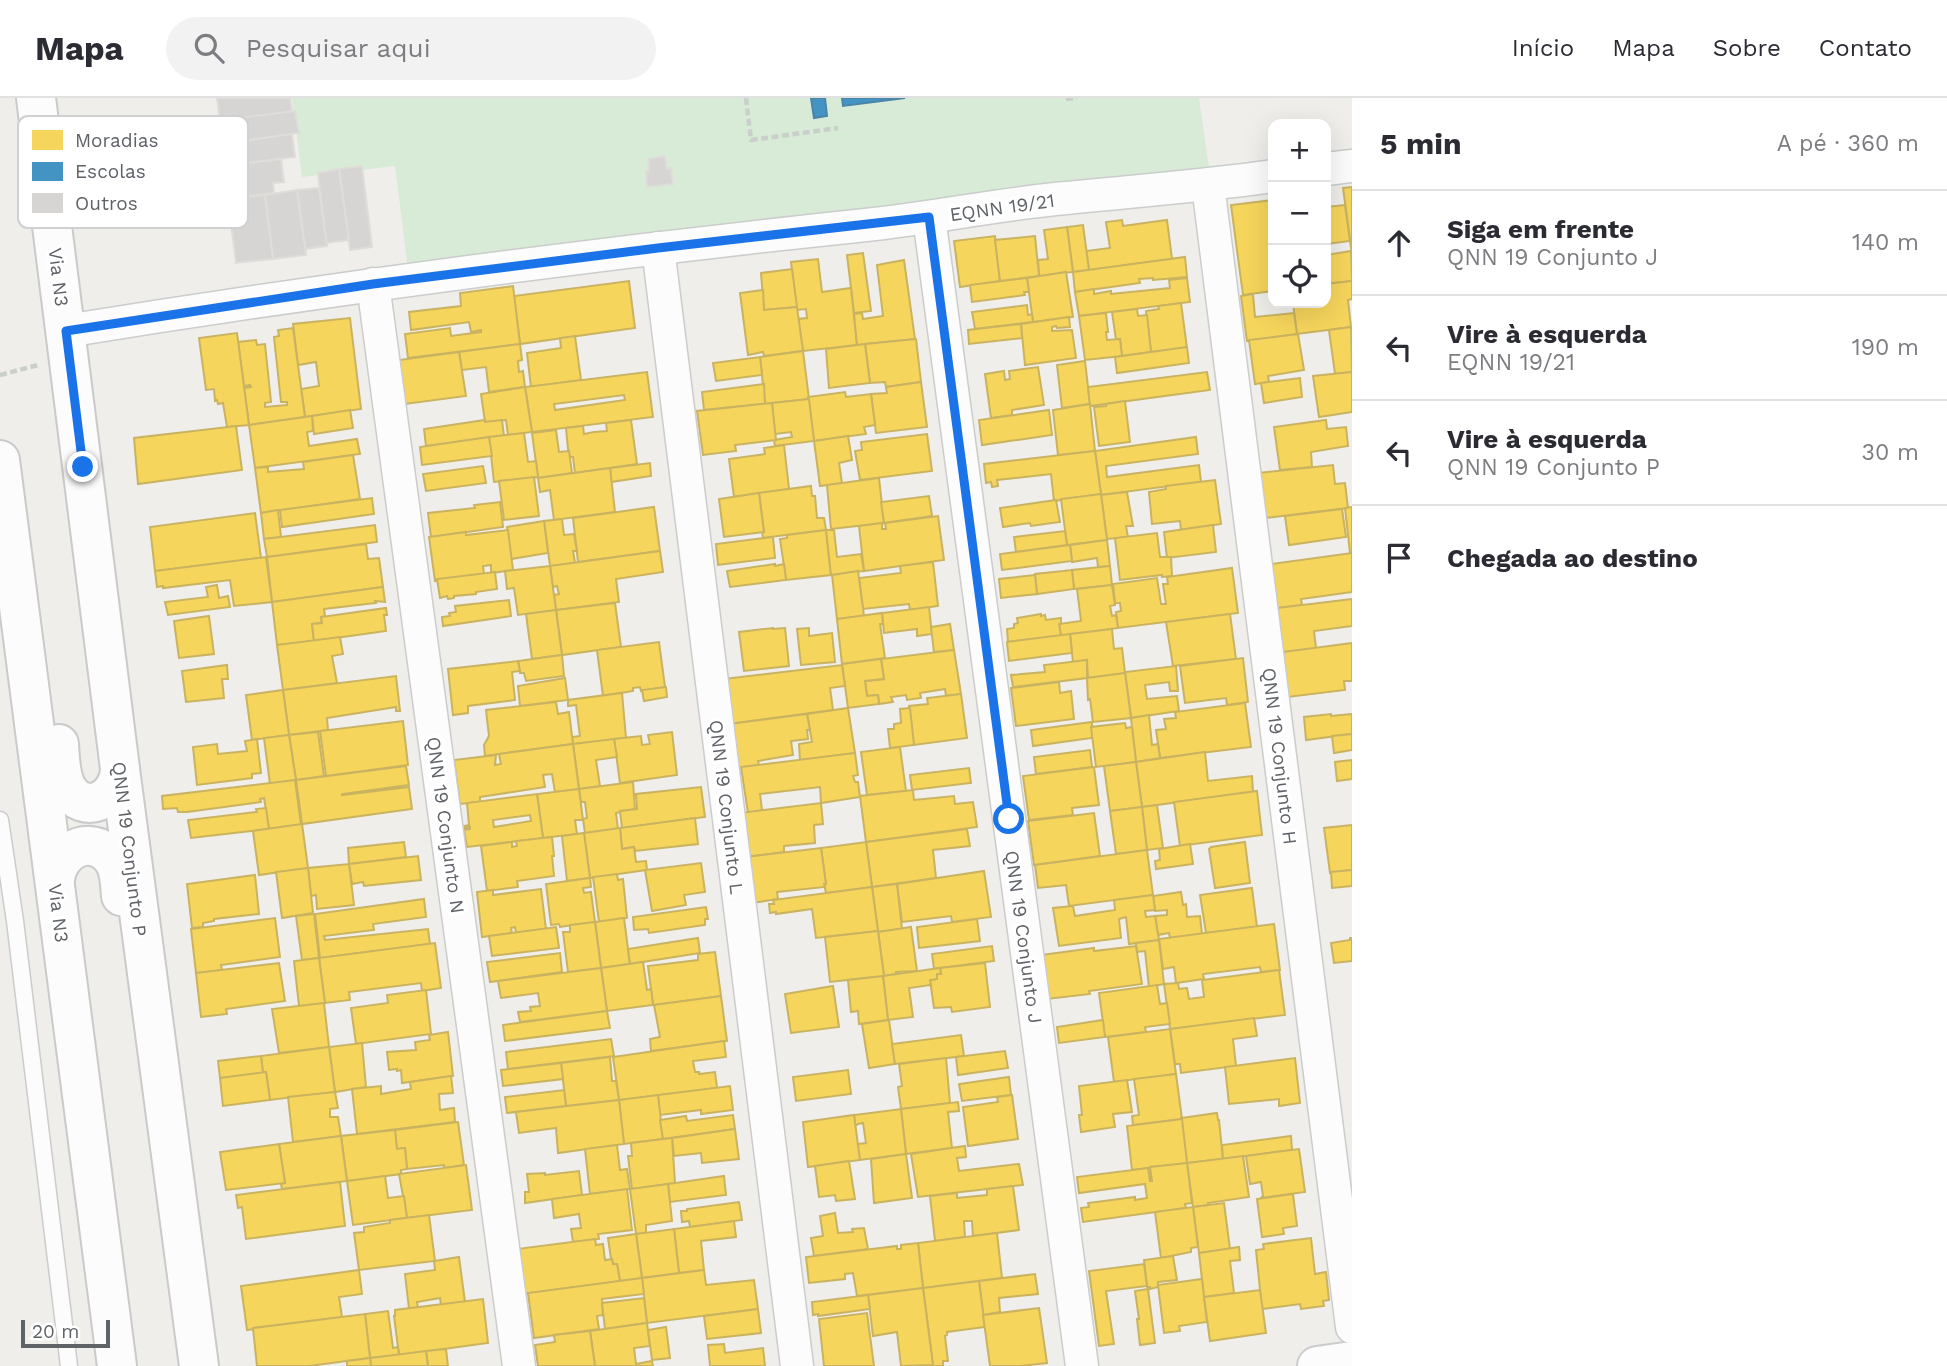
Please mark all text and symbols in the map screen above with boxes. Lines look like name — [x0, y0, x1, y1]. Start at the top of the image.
search box — [166, 17, 656, 80]
text: Mapa — [35, 29, 124, 68]
icon: search — [190, 29, 228, 67]
text: Pesquisar aqui — [246, 33, 431, 63]
text: Início — [1512, 34, 1574, 62]
text: Mapa — [1612, 34, 1675, 62]
text: Sobre — [1713, 34, 1781, 62]
text: Contato — [1819, 34, 1912, 62]
legend — [18, 116, 248, 228]
map controls — [1268, 119, 1331, 308]
button: + — [1268, 119, 1331, 182]
text: 5 min — [1380, 126, 1462, 161]
text: Moradias — [75, 129, 158, 152]
text: A pé · 360 m — [1777, 130, 1919, 157]
text: Escolas — [75, 160, 146, 183]
button: − — [1268, 182, 1331, 245]
street label: EQNN 19/21 — [948, 189, 1056, 226]
text: Outros — [75, 192, 138, 215]
text: Siga em frente — [1447, 214, 1634, 244]
icon: ahead — [1380, 224, 1418, 262]
text: 140 m — [1852, 229, 1919, 256]
text: QNN 19 Conjunto J — [1447, 244, 1658, 271]
button: locate — [1268, 245, 1331, 308]
street label: Via N3 — [43, 246, 74, 308]
text: Vire à esquerda — [1447, 319, 1647, 349]
icon: left — [1380, 329, 1418, 367]
text: 190 m — [1852, 334, 1919, 361]
text: EQNN 19/21 — [1447, 349, 1575, 376]
text: Vire à esquerda — [1447, 424, 1647, 454]
icon: left — [1380, 434, 1418, 472]
text: 30 m — [1862, 439, 1919, 466]
route end — [67, 451, 98, 482]
text: QNN 19 Conjunto P — [1447, 454, 1660, 481]
icon: arrive — [1380, 539, 1418, 577]
text: Chegada ao destino — [1447, 543, 1698, 573]
street label: QNN 19 Conjunto H — [1257, 666, 1302, 846]
street label: QNN 19 Conjunto L — [704, 719, 749, 896]
street label: QNN 19 Conjunto N — [422, 735, 469, 915]
street label: QNN 19 Conjunto P — [107, 760, 152, 938]
route start — [993, 803, 1024, 834]
street label: QNN 19 Conjunto J — [1000, 849, 1047, 1025]
street label: Via N3 — [43, 882, 74, 944]
scale bar — [21, 1317, 110, 1349]
text: 20 m — [32, 1320, 79, 1343]

